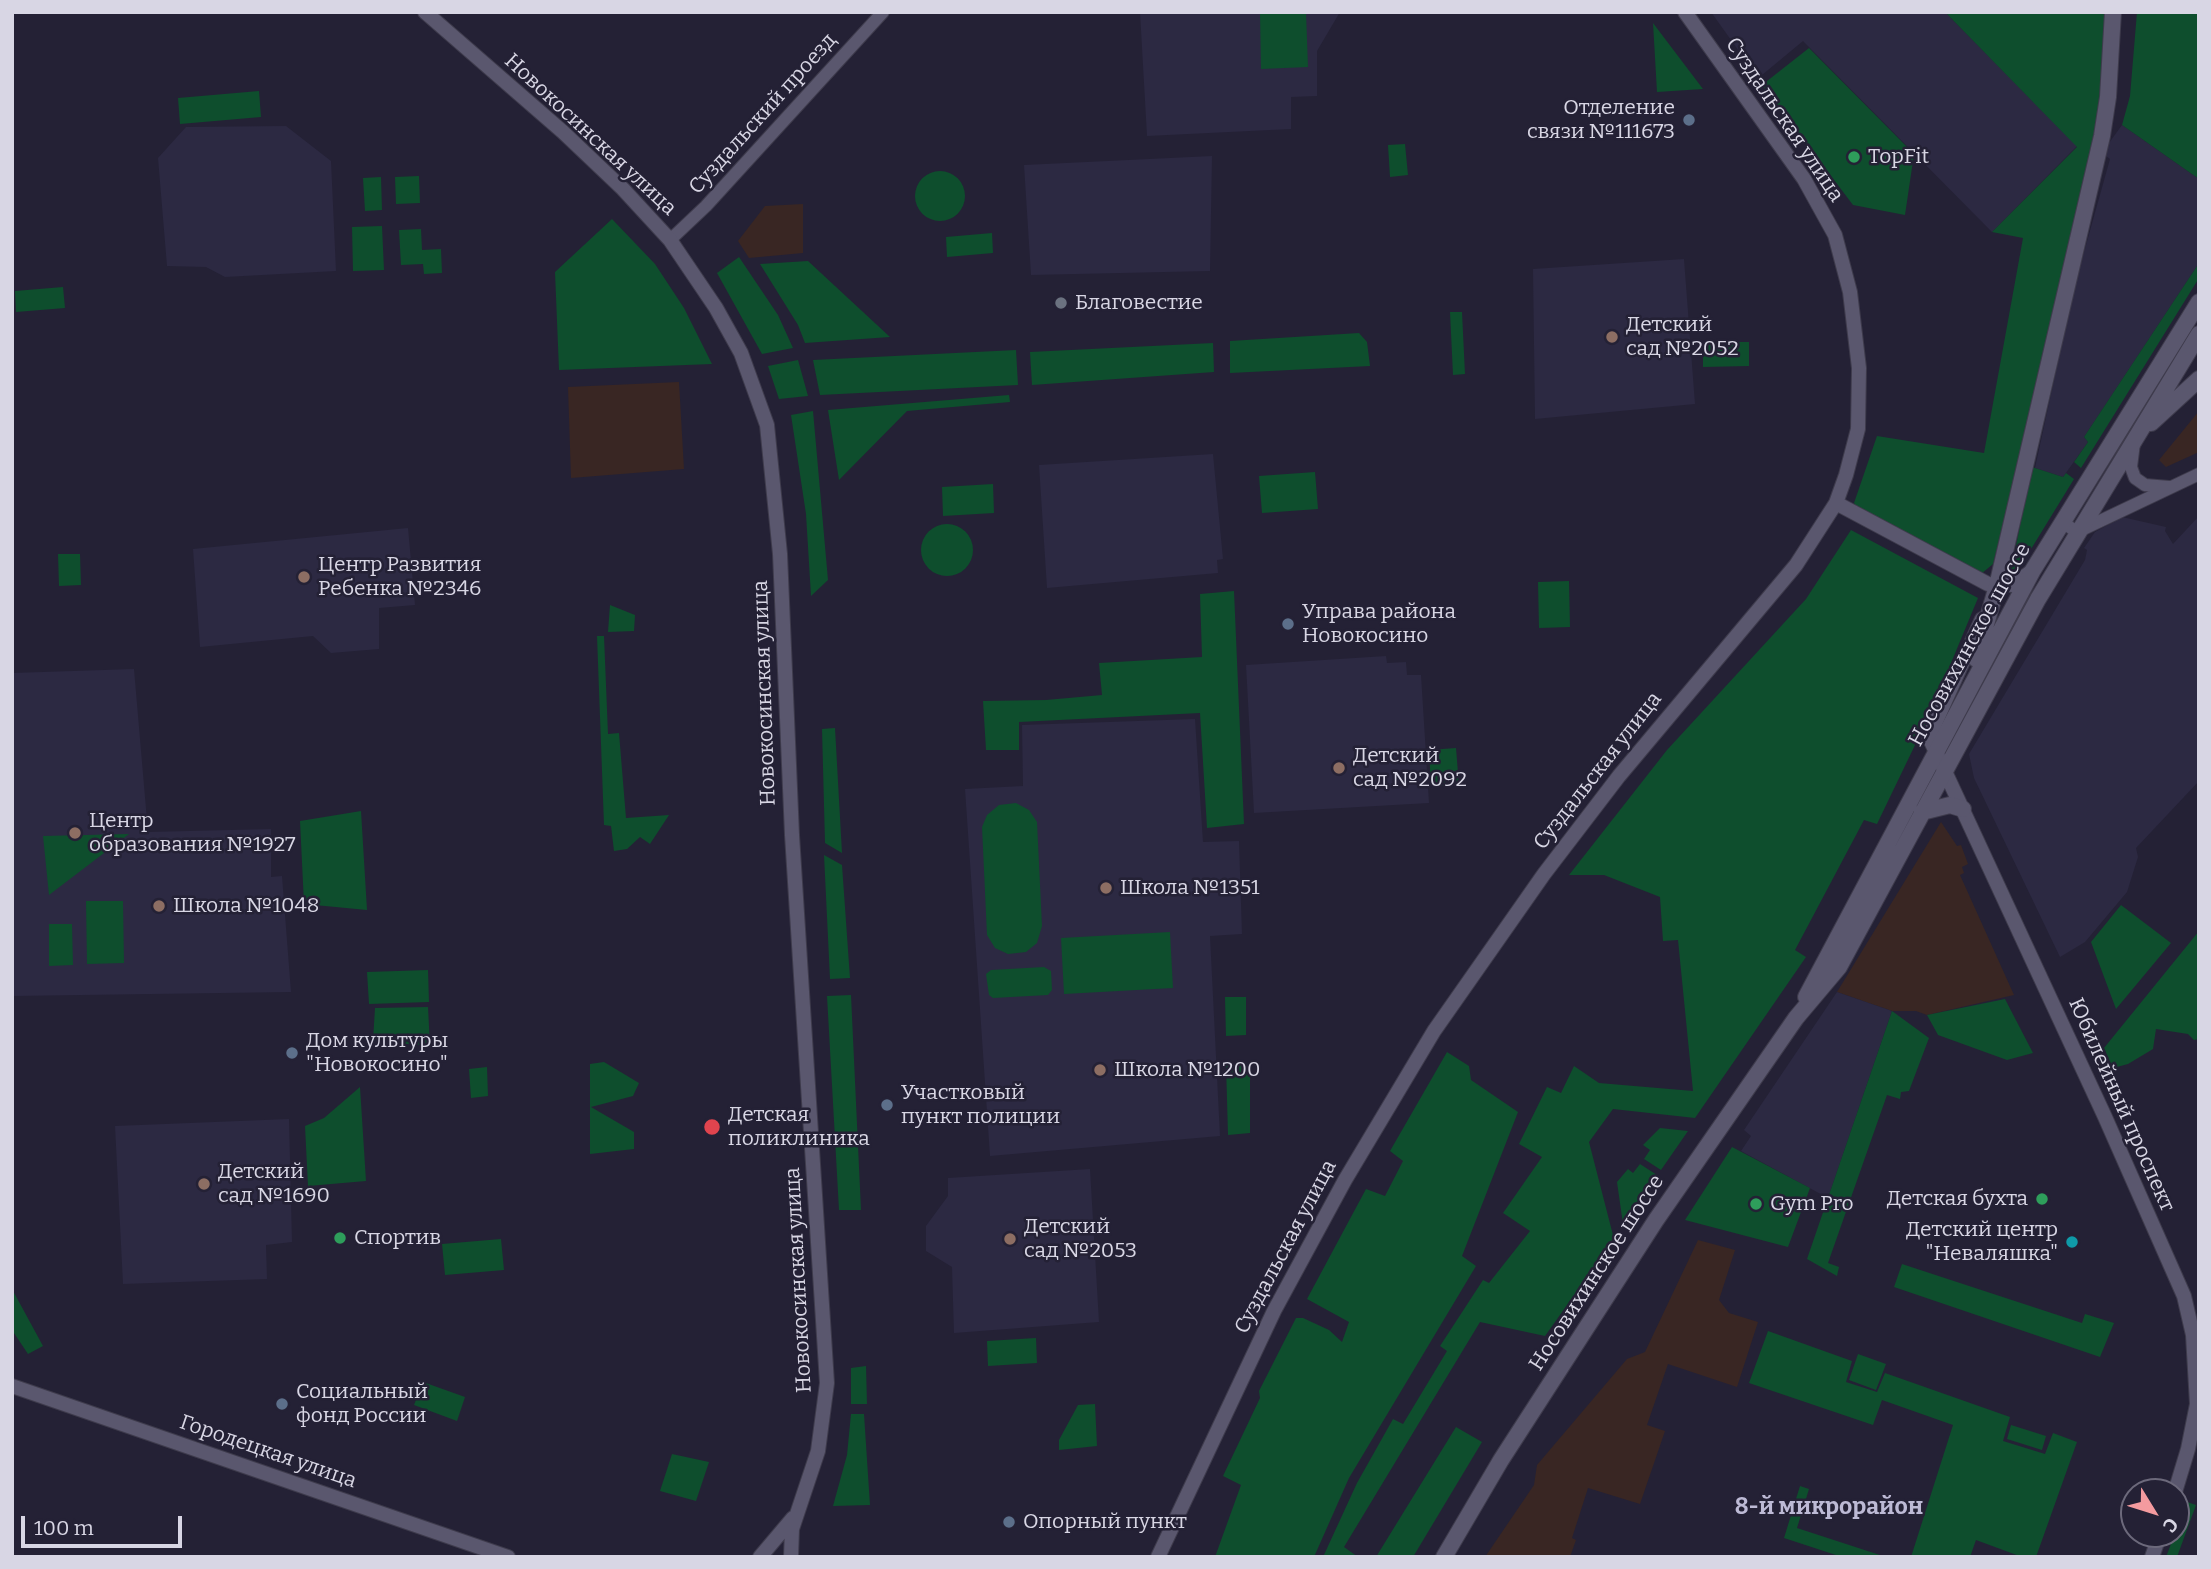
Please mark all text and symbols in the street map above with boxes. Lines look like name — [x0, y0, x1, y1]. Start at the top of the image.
street label: Суздальский проезд — [684, 28, 842, 200]
street label: Суздальская улица — [1720, 33, 1848, 207]
street label: Новокосинская улица — [499, 49, 681, 221]
place label: Отделение связи №111673 — [1527, 95, 1675, 145]
marker: Отделение связи №111673 — [1681, 112, 1697, 128]
place label: TopFit — [1868, 144, 1929, 170]
marker: TopFit — [1846, 149, 1862, 165]
place label: Благовестие — [1075, 290, 1203, 316]
marker: Благовестие — [1053, 295, 1069, 311]
place label: Детский сад №2052 — [1626, 312, 1739, 362]
marker: Детский сад №2052 — [1604, 329, 1620, 345]
street label: Носовихинское шоссе — [1904, 539, 2036, 751]
place label: Центр Развития Ребенка №2346 — [318, 552, 481, 602]
marker: Центр Развития Ребенка №2346 — [296, 569, 312, 585]
street label: Новокосинская улица — [748, 580, 782, 806]
place label: Управа района Новокосино — [1302, 599, 1456, 649]
marker: Управа района Новокосино — [1280, 616, 1296, 632]
street label: Суздальская улица — [1529, 687, 1667, 855]
place label: Детский сад №2092 — [1353, 743, 1467, 793]
marker: Детский сад №2092 — [1331, 760, 1347, 776]
place label: Центр образования №1927 — [89, 808, 296, 858]
marker: Центр образования №1927 — [67, 825, 83, 841]
place label: Школа №1351 — [1120, 875, 1260, 901]
marker: Школа №1351 — [1098, 880, 1114, 896]
place label: Школа №1048 — [173, 893, 319, 919]
marker: Школа №1048 — [151, 898, 167, 914]
street label: Юбилейный проспект — [2062, 994, 2180, 1216]
place label: Дом культуры "Новокосино" — [306, 1028, 448, 1078]
marker: Дом культуры "Новокосино" — [284, 1045, 300, 1061]
place label: Школа №1200 — [1114, 1057, 1260, 1083]
marker: Школа №1200 — [1092, 1062, 1108, 1078]
place label: Участковый пункт полиции — [901, 1080, 1060, 1130]
marker: Участковый пункт полиции — [879, 1097, 895, 1113]
place label: Детская поликлиника — [728, 1102, 870, 1152]
marker: Детская поликлиника — [702, 1117, 722, 1137]
street label: Суздальская улица — [1230, 1156, 1342, 1338]
place label: Детский сад №1690 — [218, 1159, 330, 1209]
street label: Новокосинская улица — [781, 1167, 817, 1393]
street label: Носовихинское шоссе — [1524, 1170, 1670, 1376]
marker: Детский сад №1690 — [196, 1176, 212, 1192]
place label: Детская бухта — [1887, 1186, 2028, 1212]
place label: Gym Pro — [1770, 1191, 1854, 1217]
marker: Детская бухта — [2034, 1191, 2050, 1207]
marker: Gym Pro — [1748, 1196, 1764, 1212]
place label: Детский сад №2053 — [1024, 1214, 1137, 1264]
place label: Детский центр "Неваляшка" — [1906, 1217, 2058, 1267]
place label: Спортив — [354, 1225, 441, 1251]
marker: Спортив — [332, 1230, 348, 1246]
marker: Детский сад №2053 — [1002, 1231, 1018, 1247]
marker: Детский центр "Неваляшка" — [2064, 1234, 2080, 1250]
place label: Социальный фонд России — [296, 1379, 428, 1429]
marker: Социальный фонд России — [274, 1396, 290, 1412]
street label: Городецкая улица — [176, 1410, 360, 1494]
north arrow — [2120, 1478, 2190, 1548]
district label: 8-й микрорайон — [1735, 1494, 1923, 1522]
scale bar — [24, 1502, 186, 1546]
place label: Опорный пункт — [1023, 1509, 1187, 1535]
text: С — [2158, 1513, 2183, 1537]
marker: Опорный пункт — [1001, 1514, 1017, 1530]
text: 100 m — [34, 1515, 94, 1541]

